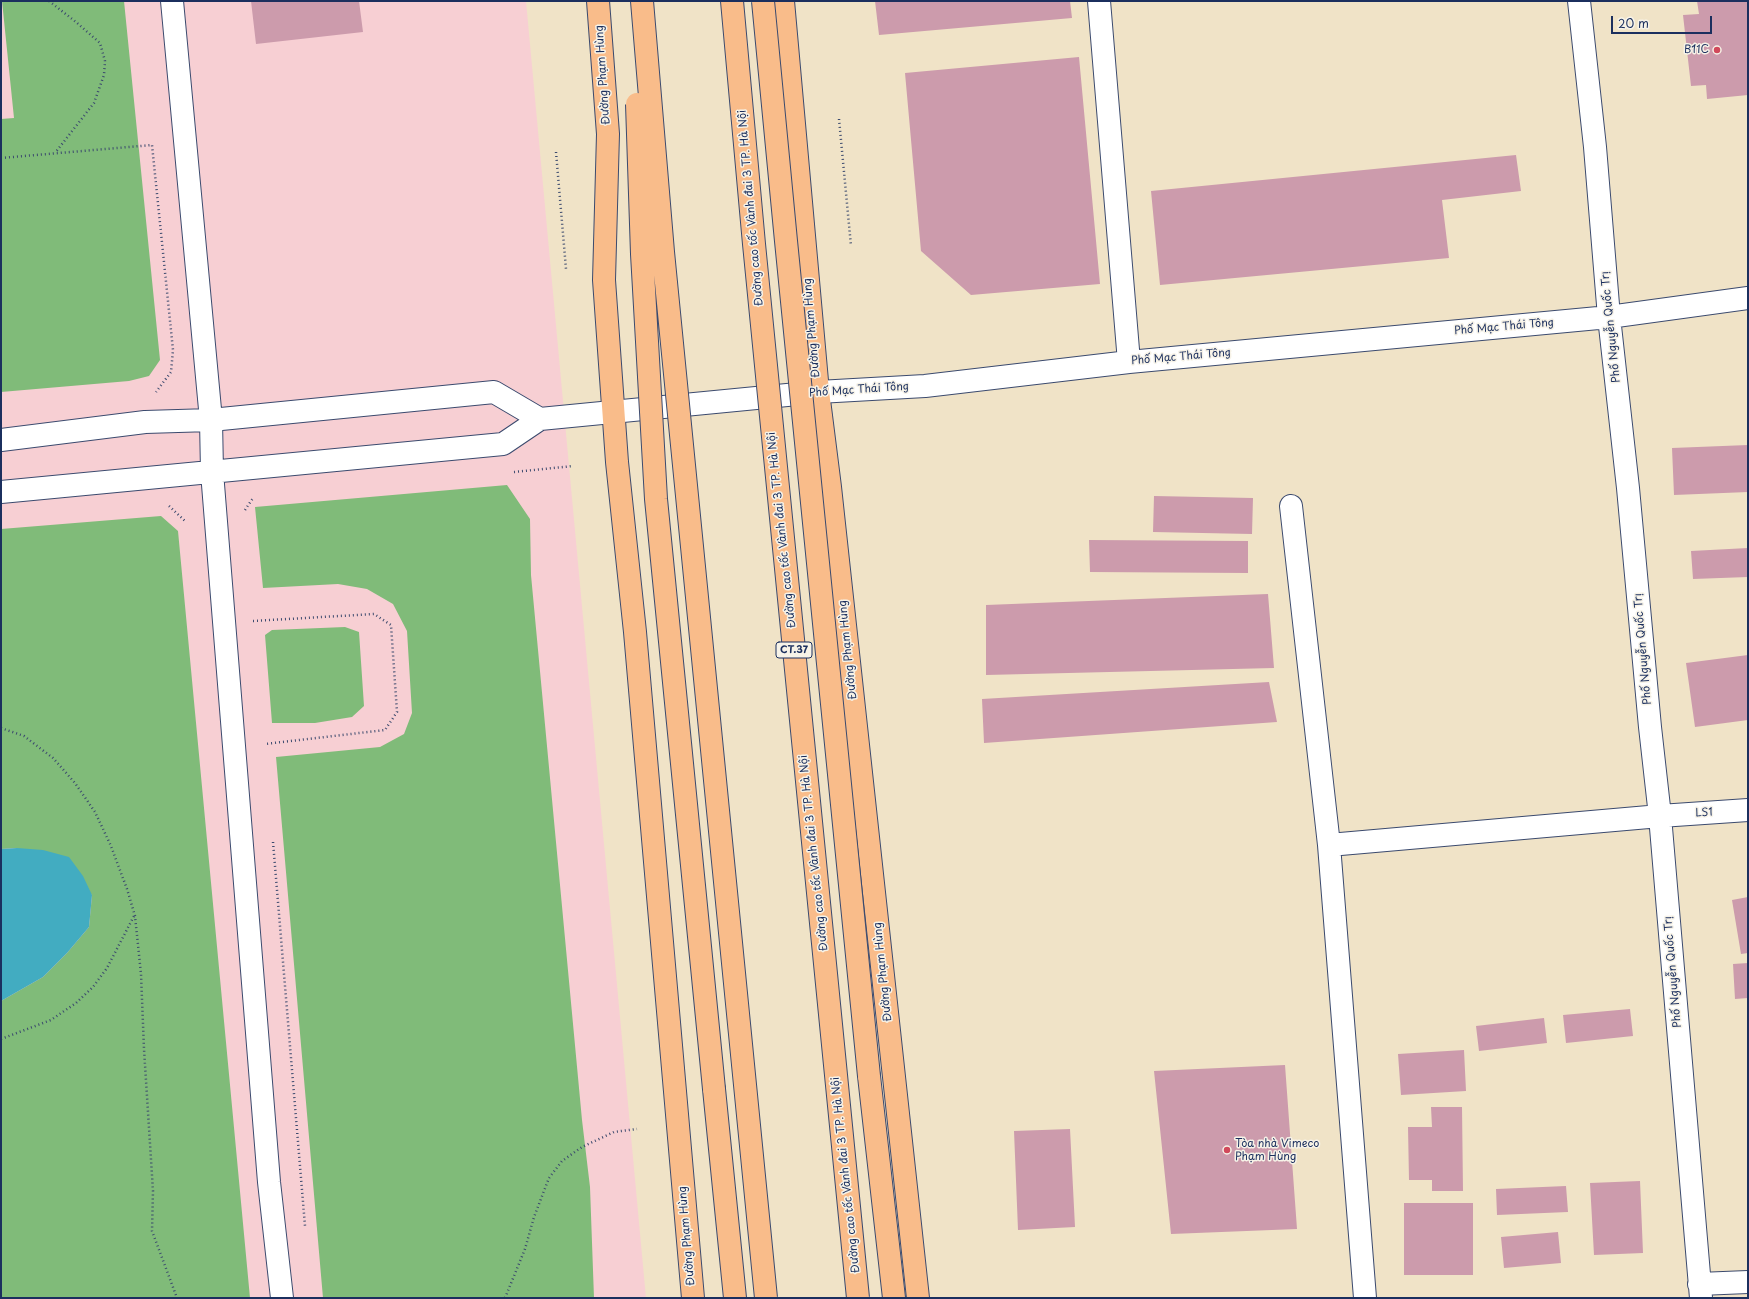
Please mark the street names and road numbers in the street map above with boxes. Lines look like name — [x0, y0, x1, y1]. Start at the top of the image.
street label: Đường Phạm Hùng — [593, 25, 613, 125]
street label: Đường cao tốc Vành đai 3 TP. Hà Nội — [736, 109, 766, 307]
street label: Phố Nguyễn Quốc Trị — [1599, 271, 1623, 383]
street label: Đường Phạm Hùng — [801, 278, 823, 378]
street label: Phố Mạc Thái Tông — [1454, 316, 1554, 338]
street label: Phố Mạc Thái Tông — [1131, 346, 1231, 368]
street label: Phố Mạc Thái Tông — [809, 380, 909, 400]
street label: Đường cao tốc Vành đai 3 TP. Hà Nội — [765, 431, 799, 629]
street label: Phố Nguyễn Quốc Trị — [1632, 593, 1654, 705]
street label: Đường Phạm Hùng — [836, 600, 860, 700]
road number: CT.37 — [776, 642, 812, 658]
street label: Đường cao tốc Vành đai 3 TP. Hà Nội — [797, 754, 831, 952]
street label: LS1 — [1695, 806, 1713, 820]
street label: Phố Nguyễn Quốc Trị — [1662, 916, 1684, 1028]
street label: Đường Phạm Hùng — [871, 922, 895, 1022]
street label: Đường cao tốc Vành đai 3 TP. Hà Nội — [829, 1076, 863, 1274]
street label: Đường Phạm Hùng — [676, 1186, 698, 1286]

